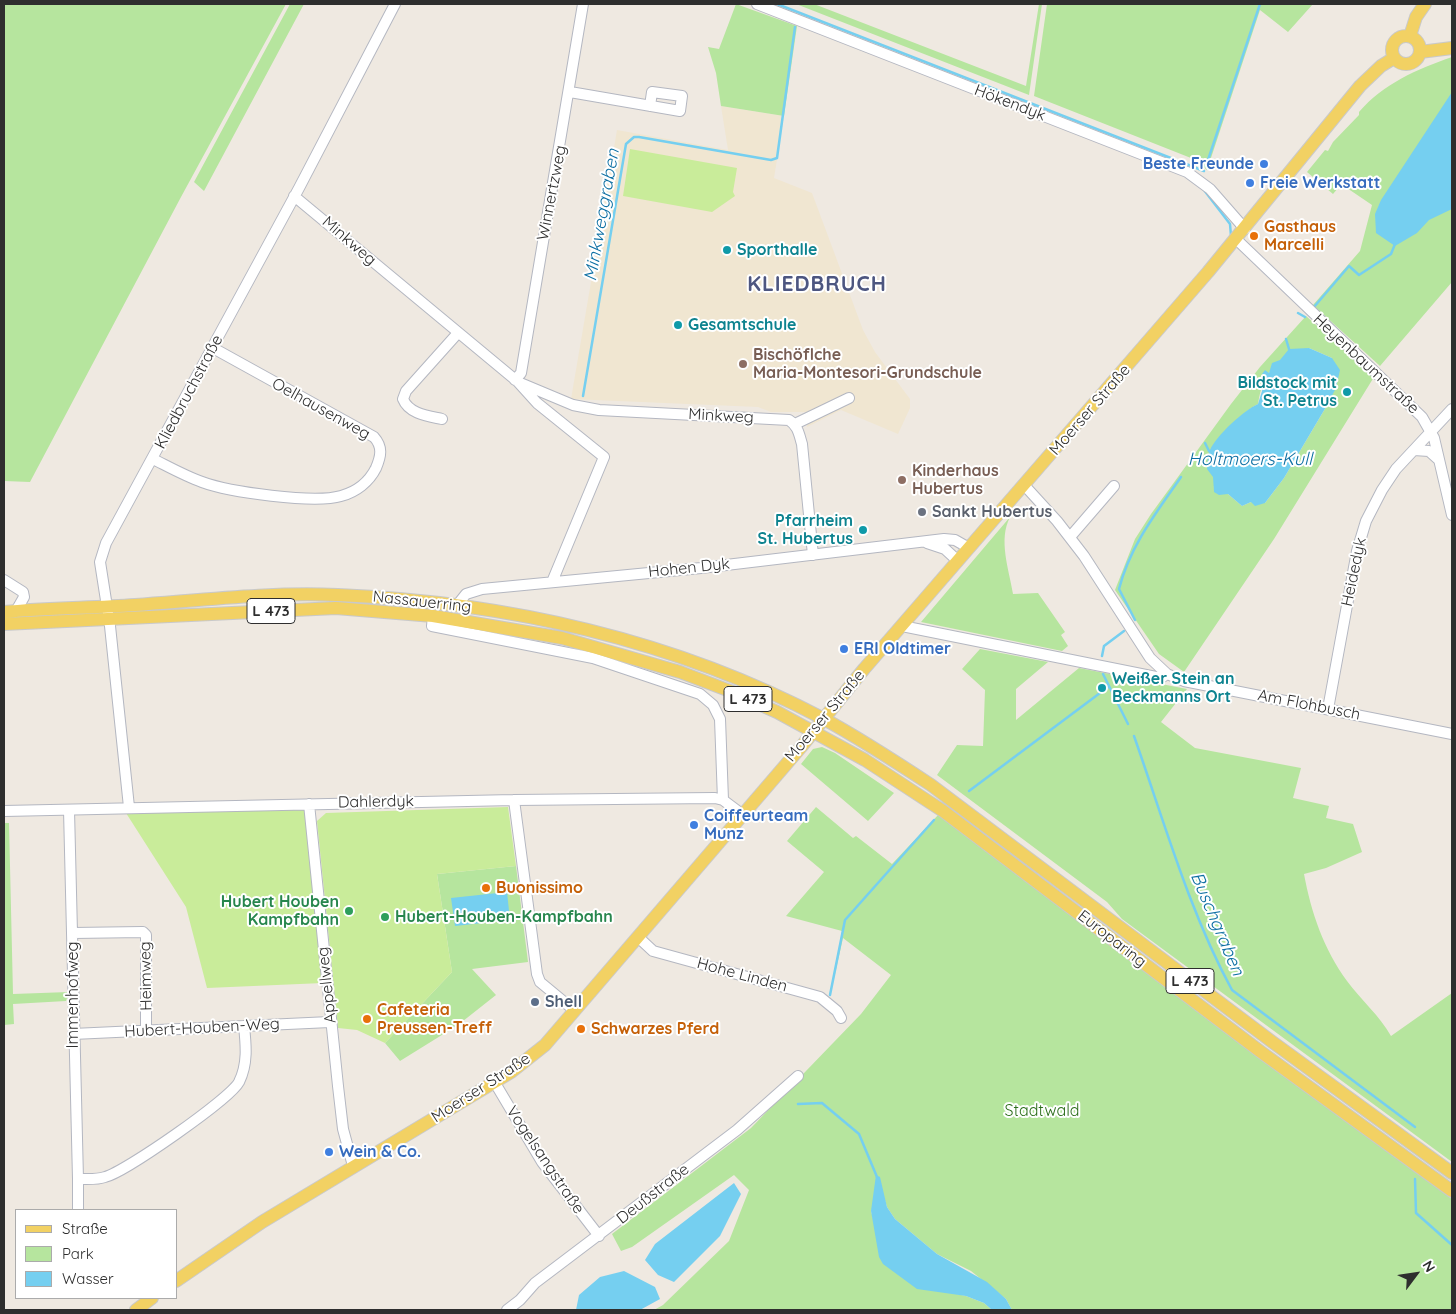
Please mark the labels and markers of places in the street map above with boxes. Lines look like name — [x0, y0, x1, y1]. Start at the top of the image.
place label: Beste Freunde — [1143, 154, 1254, 174]
marker: Beste Freunde — [1258, 158, 1270, 170]
place label: Freie Werkstatt — [1260, 173, 1380, 193]
marker: Freie Werkstatt — [1244, 177, 1256, 189]
place label: Gasthaus Marcelli — [1264, 217, 1336, 255]
marker: Gasthaus Marcelli — [1248, 230, 1260, 242]
place label: Sporthalle — [737, 240, 817, 260]
marker: Sporthalle — [721, 244, 733, 256]
place label: Gesamtschule — [688, 315, 796, 335]
marker: Gesamtschule — [672, 319, 684, 331]
place label: Bischöflche Maria-Montesori-Grundschule — [753, 345, 982, 383]
marker: Bischöflche Maria-Montesori-Grundschule — [737, 358, 749, 370]
place label: Bildstock mit St. Petrus — [1237, 373, 1337, 411]
marker: Bildstock mit St. Petrus — [1341, 386, 1353, 398]
place label: Kinderhaus Hubertus — [912, 461, 999, 499]
marker: Kinderhaus Hubertus — [896, 474, 908, 486]
place label: Sankt Hubertus — [932, 502, 1052, 522]
marker: Sankt Hubertus — [916, 506, 928, 518]
place label: Pfarrheim St. Hubertus — [757, 511, 853, 549]
marker: Pfarrheim St. Hubertus — [857, 524, 869, 536]
place label: ERI Oldtimer — [854, 639, 951, 659]
marker: ERI Oldtimer — [838, 643, 850, 655]
place label: Weißer Stein an Beckmanns Ort — [1112, 669, 1234, 707]
marker: Weißer Stein an Beckmanns Ort — [1096, 682, 1108, 694]
place label: Coiffeurteam Munz — [704, 806, 808, 844]
marker: Coiffeurteam Munz — [688, 819, 700, 831]
place label: Buonissimo — [496, 878, 583, 898]
marker: Buonissimo — [480, 882, 492, 894]
place label: Hubert Houben Kampfbahn — [221, 892, 339, 930]
marker: Hubert Houben Kampfbahn — [343, 905, 355, 917]
place label: Hubert-Houben-Kampfbahn — [395, 907, 613, 927]
marker: Hubert-Houben-Kampfbahn — [379, 911, 391, 923]
place label: Shell — [545, 992, 582, 1012]
marker: Shell — [529, 996, 541, 1008]
place label: Cafeteria Preussen-Treff — [377, 1000, 492, 1038]
marker: Cafeteria Preussen-Treff — [361, 1013, 373, 1025]
place label: Schwarzes Pferd — [591, 1019, 719, 1039]
marker: Schwarzes Pferd — [575, 1023, 587, 1035]
place label: Wein & Co. — [339, 1142, 421, 1162]
marker: Wein & Co. — [323, 1146, 335, 1158]

